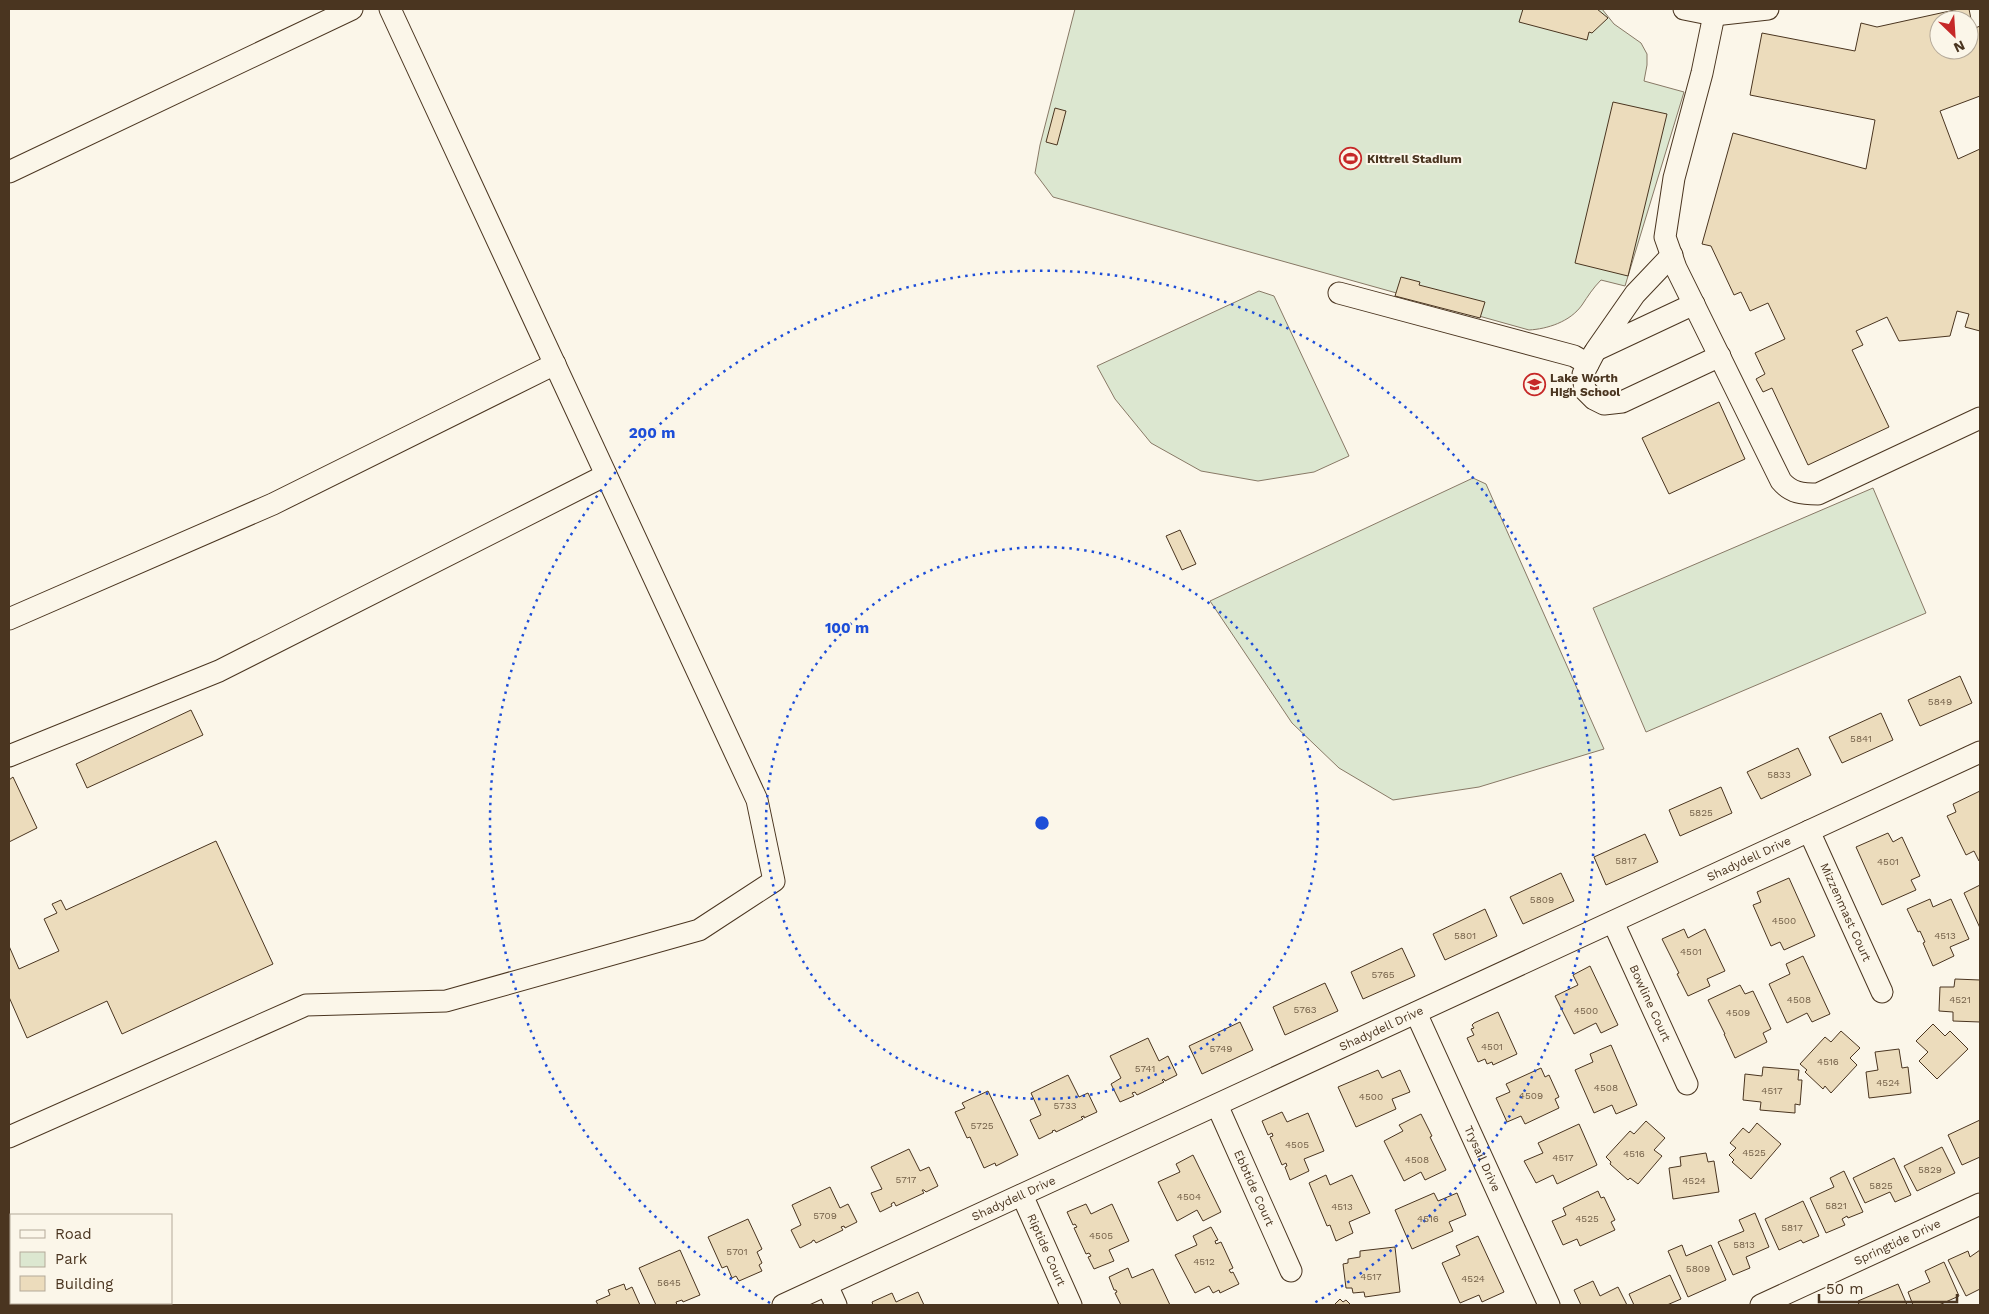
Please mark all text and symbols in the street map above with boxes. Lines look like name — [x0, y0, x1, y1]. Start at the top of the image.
north arrow — [1929, 10, 1979, 60]
text: N — [1951, 37, 1968, 56]
sports icon: Kittrell Stadium — [1339, 147, 1363, 171]
place label: Kittrell Stadium — [1367, 152, 1462, 166]
place label: Lake Worth High School — [1550, 371, 1620, 399]
school or university icon: Lake Worth High School — [1522, 373, 1546, 397]
text: 200 m — [629, 424, 675, 442]
text: 100 m — [825, 619, 869, 637]
house number: 5849 — [1928, 696, 1952, 707]
house number: 5841 — [1850, 733, 1872, 744]
house number: 5833 — [1767, 769, 1791, 780]
house number: 5825 — [1689, 807, 1713, 818]
centre of rings — [1033, 814, 1051, 832]
street label: Shadydell Drive — [1705, 833, 1793, 884]
house number: 5817 — [1615, 855, 1637, 866]
house number: 4501 — [1877, 856, 1899, 867]
street label: Mizzenmast Court — [1817, 861, 1874, 964]
house number: 5809 — [1530, 894, 1554, 905]
house number: 4500 — [1772, 915, 1796, 926]
house number: 5801 — [1454, 930, 1476, 941]
house number: 4513 — [1934, 930, 1956, 941]
house number: 4501 — [1680, 946, 1702, 957]
street label: Bowline Court — [1626, 962, 1674, 1043]
house number: 5765 — [1371, 969, 1395, 980]
house number: 4508 — [1787, 994, 1811, 1005]
house number: 4521 — [1949, 994, 1971, 1005]
street label: Shadydell Drive — [1337, 1003, 1426, 1054]
house number: 5763 — [1293, 1004, 1317, 1015]
house number: 4500 — [1574, 1005, 1598, 1016]
house number: 4509 — [1726, 1007, 1750, 1018]
house number: 4501 — [1481, 1041, 1503, 1052]
house number: 5749 — [1209, 1043, 1233, 1054]
house number: 4516 — [1817, 1056, 1839, 1067]
house number: 5741 — [1135, 1063, 1155, 1074]
house number: 4524 — [1876, 1077, 1900, 1088]
house number: 4508 — [1594, 1082, 1618, 1093]
house number: 4517 — [1761, 1085, 1783, 1096]
house number: 4509 — [1519, 1090, 1543, 1101]
house number: 4500 — [1359, 1091, 1383, 1102]
house number: 5733 — [1053, 1100, 1077, 1111]
house number: 5725 — [970, 1120, 994, 1131]
street label: Trysail Drive — [1461, 1123, 1503, 1194]
house number: 4505 — [1285, 1139, 1309, 1150]
house number: 4525 — [1742, 1147, 1766, 1158]
street label: Ebbtide Court — [1231, 1148, 1277, 1228]
house number: 4516 — [1623, 1148, 1645, 1159]
house number: 4517 — [1552, 1152, 1574, 1163]
house number: 4508 — [1405, 1154, 1429, 1165]
house number: 5829 — [1918, 1164, 1942, 1175]
street label: Shadydell Drive — [969, 1173, 1058, 1224]
house number: 5717 — [896, 1174, 917, 1185]
house number: 4524 — [1682, 1175, 1706, 1186]
house number: 5825 — [1869, 1180, 1893, 1191]
house number: 4504 — [1177, 1191, 1201, 1202]
house number: 5821 — [1825, 1200, 1847, 1211]
house number: 4513 — [1331, 1201, 1353, 1212]
house number: 5709 — [813, 1210, 837, 1221]
street label: Riptide Court — [1024, 1211, 1069, 1288]
house number: 4516 — [1417, 1213, 1439, 1224]
house number: 4525 — [1575, 1213, 1599, 1224]
legend — [10, 1214, 172, 1304]
street label: Springtide Drive — [1852, 1216, 1943, 1268]
house number: 5817 — [1781, 1222, 1803, 1233]
text: Road — [55, 1225, 92, 1243]
house number: 4505 — [1089, 1230, 1113, 1241]
house number: 5813 — [1733, 1239, 1755, 1250]
house number: 5701 — [726, 1246, 748, 1257]
text: Park — [55, 1250, 88, 1268]
house number: 4512 — [1193, 1256, 1215, 1267]
house number: 5809 — [1686, 1263, 1710, 1274]
house number: 4517 — [1360, 1271, 1382, 1282]
scale bar — [1819, 1272, 1956, 1304]
house number: 4524 — [1461, 1273, 1485, 1284]
text: Building — [55, 1275, 113, 1293]
house number: 5645 — [657, 1277, 681, 1288]
text: 50 m — [1826, 1280, 1863, 1298]

